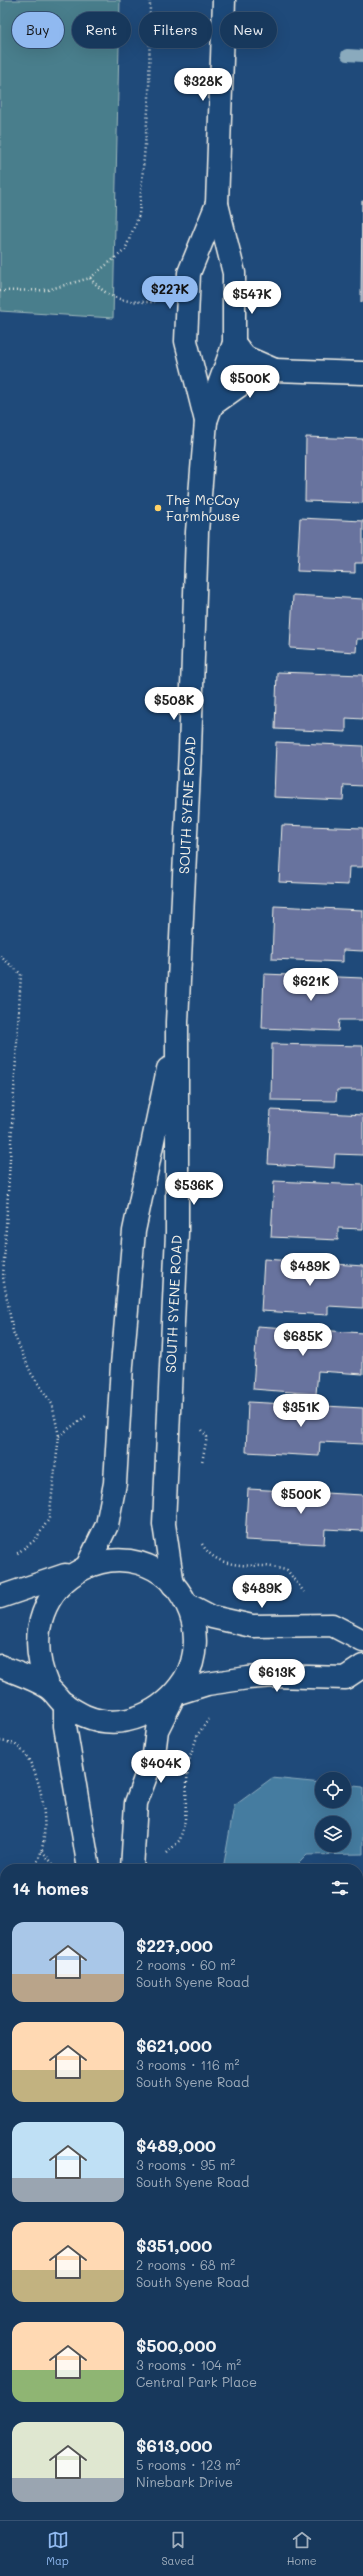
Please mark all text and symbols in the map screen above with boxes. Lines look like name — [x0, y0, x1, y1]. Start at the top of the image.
chip: Buy — [12, 12, 64, 48]
chip: Rent — [72, 12, 131, 48]
chip: Filters — [139, 12, 212, 48]
chip: New — [220, 12, 277, 48]
pin: $328K — [175, 68, 231, 102]
text: $328K — [183, 72, 223, 89]
pin: $227K — [142, 276, 198, 310]
text: $227K — [151, 280, 189, 297]
pin: $547K — [224, 281, 280, 315]
text: $547K — [232, 285, 272, 302]
pin: $500K — [222, 365, 278, 399]
text: $500K — [230, 369, 270, 386]
place label: The McCoy Farmhouse — [166, 490, 240, 525]
marker: The McCoy Farmhouse — [153, 503, 163, 513]
pin: $508K — [146, 687, 202, 721]
text: $508K — [154, 691, 194, 708]
street label: SOUTH SYENE ROAD — [174, 736, 199, 875]
pin: $621K — [283, 968, 339, 1002]
text: $621K — [292, 972, 330, 989]
pin: $536K — [166, 1172, 222, 1206]
text: $536K — [174, 1176, 214, 1193]
street label: SOUTH SYENE ROAD — [161, 1235, 186, 1373]
pin: $489K — [282, 1253, 338, 1287]
text: $489K — [290, 1257, 330, 1274]
pin: $685K — [275, 1323, 331, 1357]
text: $685K — [283, 1327, 323, 1344]
pin: $351K — [273, 1394, 329, 1428]
text: $351K — [282, 1398, 320, 1415]
pin: $500K — [273, 1481, 329, 1515]
text: $500K — [281, 1485, 321, 1502]
pin: $489K — [234, 1575, 290, 1609]
text: $489K — [242, 1579, 282, 1596]
pin: $613K — [249, 1659, 305, 1693]
text: $613K — [258, 1663, 296, 1680]
pin: $404K — [133, 1750, 189, 1784]
text: $404K — [140, 1754, 182, 1771]
map controls — [315, 1772, 351, 1852]
button: locate — [315, 1772, 351, 1808]
button: layers — [315, 1816, 351, 1852]
text: 14 homes — [12, 1877, 89, 1899]
icon: filters — [329, 1877, 351, 1899]
text: $227,000 — [136, 1934, 213, 1956]
icon: home — [44, 1938, 92, 1986]
text: 2 rooms · 60 m² — [136, 1956, 235, 1973]
text: South Syene Road — [136, 1973, 249, 1990]
text: $621,000 — [136, 2034, 212, 2056]
icon: home — [44, 2038, 92, 2086]
text: 3 rooms · 116 m² — [136, 2056, 239, 2073]
text: South Syene Road — [136, 2073, 249, 2090]
text: $489,000 — [136, 2134, 216, 2156]
icon: home — [44, 2138, 92, 2186]
text: 3 rooms · 95 m² — [136, 2156, 235, 2173]
text: South Syene Road — [136, 2173, 249, 2190]
text: $351,000 — [136, 2234, 212, 2256]
icon: home — [44, 2238, 92, 2286]
text: 2 rooms · 68 m² — [136, 2256, 235, 2273]
text: South Syene Road — [136, 2273, 249, 2290]
text: $500,000 — [136, 2334, 216, 2356]
icon: home — [44, 2338, 92, 2386]
text: 3 rooms · 104 m² — [136, 2356, 241, 2373]
text: Central Park Place — [136, 2373, 257, 2390]
text: $613,000 — [136, 2434, 213, 2456]
icon: home — [44, 2438, 92, 2486]
text: 5 rooms · 123 m² — [136, 2456, 240, 2473]
text: Ninebark Drive — [136, 2473, 233, 2490]
tab: Map — [46, 2529, 69, 2568]
tab: Saved — [161, 2529, 194, 2568]
tab: Home — [287, 2529, 317, 2568]

